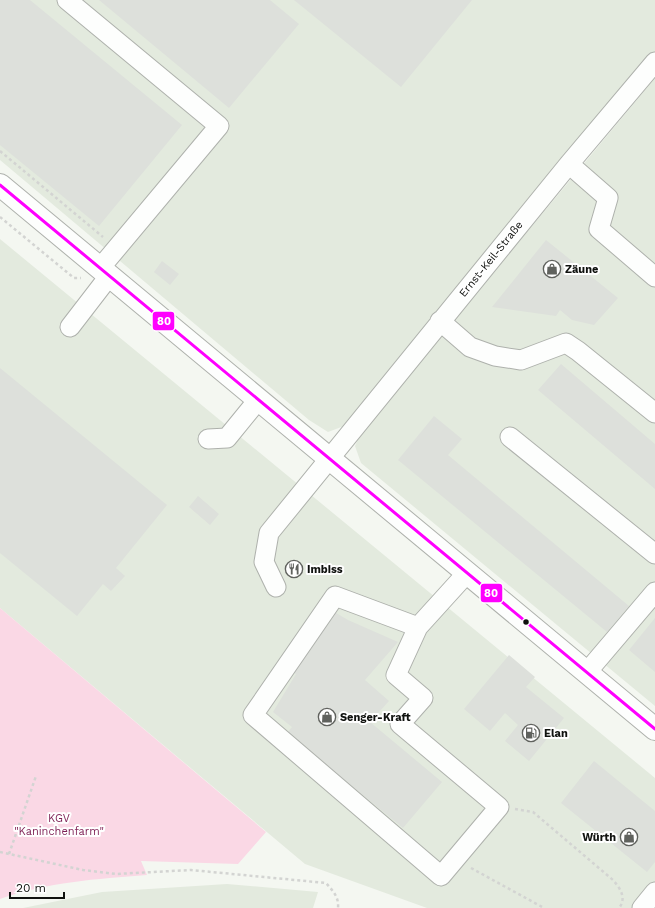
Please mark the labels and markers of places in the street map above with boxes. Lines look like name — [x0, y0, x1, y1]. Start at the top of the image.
shop icon: Zäune — [542, 259, 562, 279]
place label: Zäune — [565, 263, 598, 276]
restaurant icon: Imbiss — [284, 559, 304, 579]
place label: Imbiss — [307, 563, 343, 576]
unlabelled marker — [521, 617, 531, 627]
shop icon: Senger-Kraft — [317, 707, 337, 727]
place label: Senger-Kraft — [340, 711, 411, 724]
fuel station icon: Elan — [521, 723, 541, 743]
place label: Elan — [544, 727, 568, 740]
shop icon: Würth — [619, 827, 639, 847]
place label: Würth — [582, 831, 616, 844]

